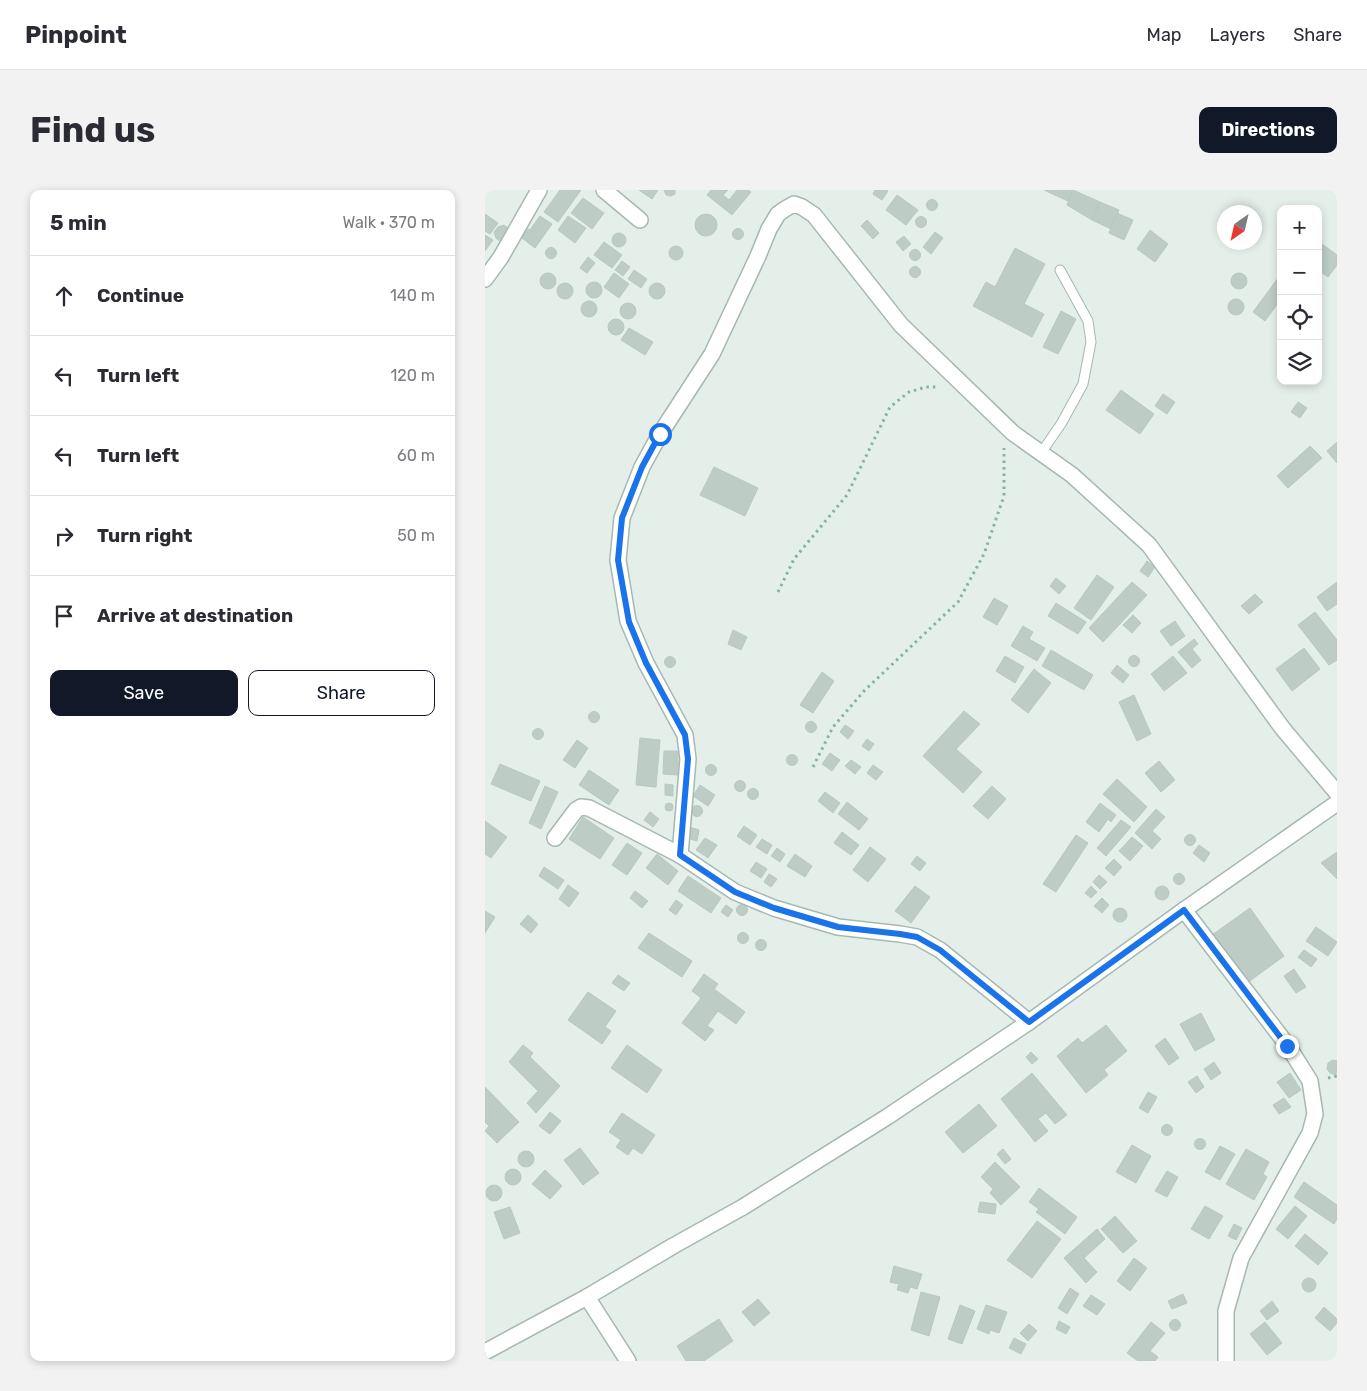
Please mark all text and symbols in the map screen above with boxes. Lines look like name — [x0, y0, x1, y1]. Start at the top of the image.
text: Pinpoint — [25, 21, 127, 49]
text: Map — [1147, 24, 1182, 46]
text: Layers — [1210, 24, 1265, 46]
text: Share — [1293, 24, 1342, 46]
button: Directions — [1199, 107, 1337, 153]
text: Find us — [30, 109, 155, 151]
north arrow — [1217, 205, 1262, 250]
map controls — [1277, 205, 1322, 385]
button: + — [1277, 205, 1322, 250]
text: 5 min — [50, 210, 107, 235]
text: Walk · 370 m — [342, 213, 435, 232]
button: − — [1277, 250, 1322, 295]
icon: ahead — [50, 282, 78, 310]
text: Continue — [97, 284, 184, 307]
text: 140 m — [390, 286, 435, 305]
button: locate — [1277, 295, 1322, 340]
button: layers — [1277, 340, 1322, 385]
icon: left — [50, 362, 78, 390]
text: Turn left — [97, 364, 179, 387]
text: 120 m — [390, 366, 435, 385]
route start — [649, 423, 672, 446]
icon: left — [50, 442, 78, 470]
text: Turn left — [97, 444, 179, 467]
text: 60 m — [397, 446, 435, 465]
icon: right — [50, 522, 78, 550]
text: Turn right — [97, 524, 192, 547]
text: 50 m — [397, 526, 435, 545]
icon: arrive — [50, 602, 78, 630]
text: Arrive at destination — [97, 604, 293, 627]
button: Save — [50, 670, 238, 716]
button: Share — [248, 670, 435, 716]
route end — [1276, 1035, 1299, 1058]

